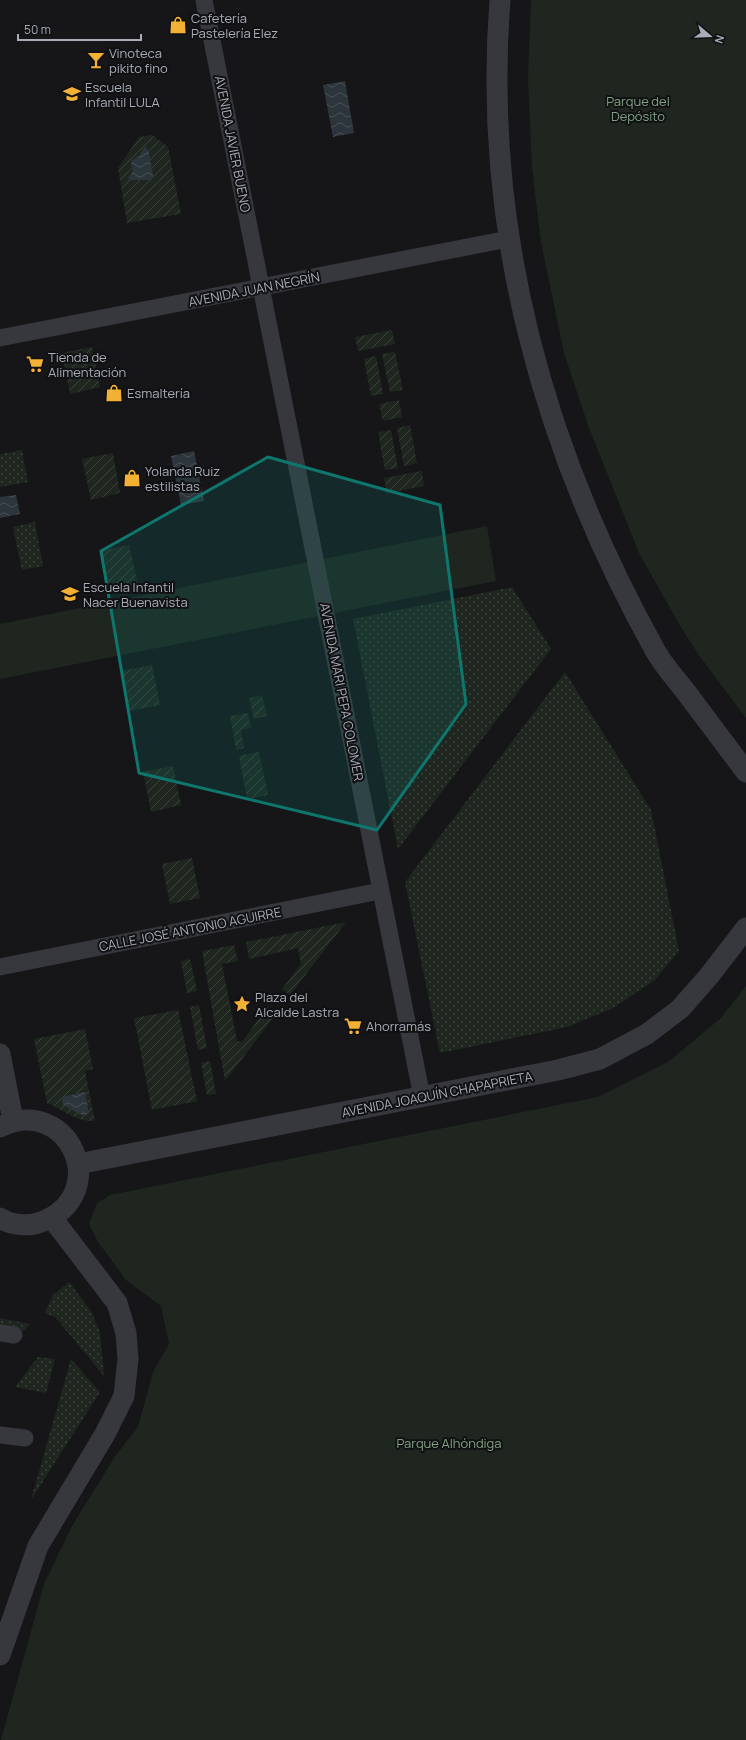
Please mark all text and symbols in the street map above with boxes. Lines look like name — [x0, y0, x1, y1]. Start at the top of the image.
place label: Cafetería Pastelería Elez — [191, 9, 278, 42]
shop icon: Cafetería Pastelería Elez — [168, 15, 188, 35]
scale bar — [18, 16, 141, 42]
north arrow — [690, 16, 730, 56]
text: 50 m — [24, 21, 51, 38]
text: N — [712, 33, 728, 46]
place label: Vinoteca pikito fino — [109, 44, 168, 77]
bar icon: Vinoteca pikito fino — [86, 50, 106, 70]
street label: AVENIDA JAVIER BUENO — [211, 74, 255, 214]
place label: Escuela Infantil LULA — [85, 78, 160, 111]
school or university icon: Escuela Infantil LULA — [62, 84, 82, 104]
park label: Parque del Depósito — [606, 92, 670, 125]
street label: AVENIDA JUAN NEGRÍN — [187, 267, 321, 311]
place label: Tienda de Alimentación — [48, 348, 126, 381]
supermarket icon: Tienda de Alimentación — [25, 354, 45, 374]
shop icon: Esmaltería — [104, 383, 124, 403]
place label: Esmaltería — [127, 384, 190, 402]
place label: Yolanda Ruiz estilistas — [145, 462, 220, 495]
shop icon: Yolanda Ruiz estilistas — [122, 468, 142, 488]
place label: Escuela Infantil Nacer Buenavista — [83, 578, 188, 611]
school or university icon: Escuela Infantil Nacer Buenavista — [60, 584, 80, 604]
street label: AVENIDA MARI PEPA COLOMER — [316, 601, 368, 783]
street label: CALLE JOSÉ ANTONIO AGUIRRE — [97, 902, 283, 956]
place label: Plaza del Alcalde Lastra — [255, 988, 339, 1021]
place icon: Plaza del Alcalde Lastra — [232, 994, 252, 1014]
supermarket icon: Ahorramás — [343, 1016, 363, 1036]
place label: Ahorramás — [366, 1017, 431, 1035]
street label: AVENIDA JOAQUÍN CHAPAPRIETA — [340, 1067, 534, 1121]
park label: Parque Alhóndiga — [396, 1434, 502, 1452]

